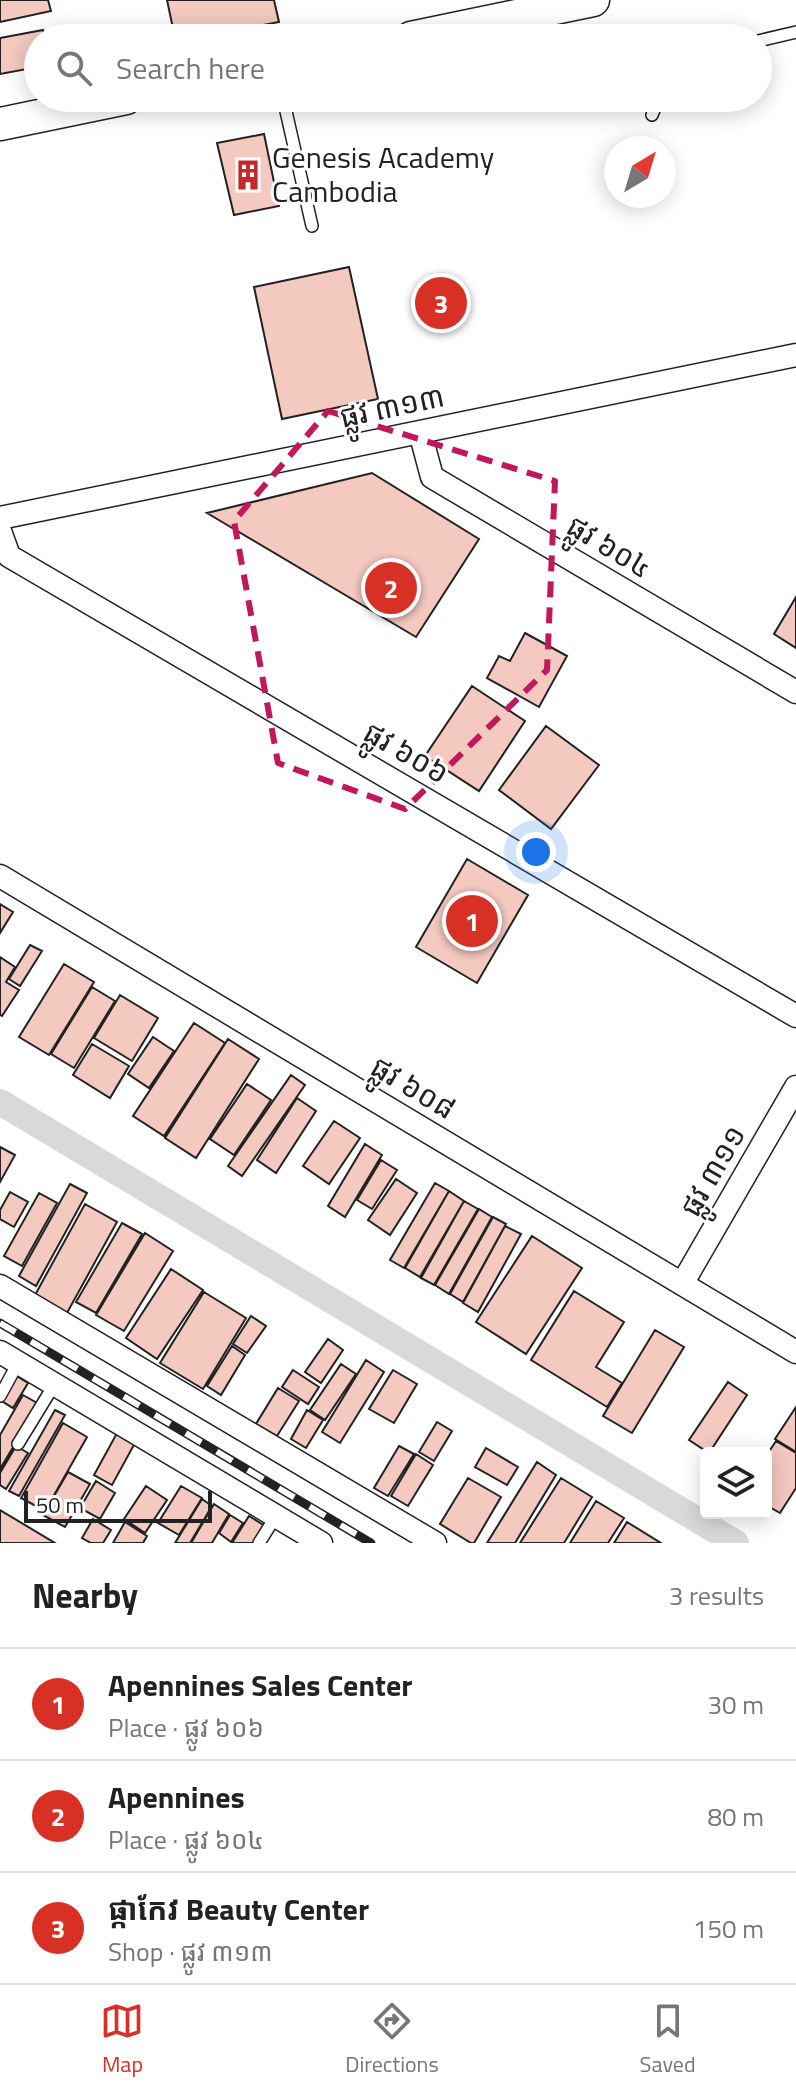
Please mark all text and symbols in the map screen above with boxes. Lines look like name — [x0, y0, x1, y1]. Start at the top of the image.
search box — [24, 24, 772, 112]
text: Search here — [116, 45, 265, 91]
icon: search — [52, 46, 96, 90]
place label: Genesis Academy Cambodia — [272, 134, 494, 214]
north arrow — [604, 136, 676, 208]
building icon: Genesis Academy Cambodia — [231, 158, 265, 192]
pin: 3 — [415, 273, 467, 333]
street label: ផ្លូវ ៣១៣ — [335, 372, 449, 443]
street label: ផ្លូវ ៦០៤ — [556, 503, 661, 593]
pin: 2 — [365, 558, 417, 618]
street label: ផ្លូវ ៦០៦ — [353, 709, 458, 799]
your location — [516, 832, 556, 872]
pin: 1 — [446, 891, 498, 951]
street label: ផ្លូវ ៦០៨ — [360, 1044, 465, 1134]
street label: ផ្លូវ ៣១១ — [667, 1116, 760, 1227]
map controls — [700, 1447, 772, 1519]
button: layers — [700, 1447, 772, 1519]
scale bar — [24, 1487, 212, 1523]
text: 50 m — [36, 1488, 84, 1522]
text: Nearby — [32, 1569, 138, 1621]
text: 3 results — [669, 1576, 764, 1615]
text: Apennines Sales Center — [108, 1662, 412, 1708]
text: 1 — [51, 1685, 65, 1724]
text: 30 m — [707, 1685, 764, 1724]
text: Place · ផ្លូវ ៦០៦ — [108, 1708, 264, 1747]
text: Apennines — [108, 1774, 245, 1820]
text: 2 — [51, 1797, 65, 1836]
text: 80 m — [707, 1797, 764, 1836]
text: Place · ផ្លូវ ៦០៤ — [108, 1820, 264, 1859]
text: ផ្កាកែវ Beauty Center — [108, 1886, 369, 1932]
text: 3 — [51, 1909, 65, 1948]
text: 150 m — [693, 1909, 764, 1948]
text: Shop · ផ្លូវ ៣១៣ — [108, 1932, 273, 1971]
tab: Map — [100, 1999, 144, 2081]
tab: Directions — [345, 1999, 439, 2081]
tab: Saved — [640, 1999, 696, 2081]

